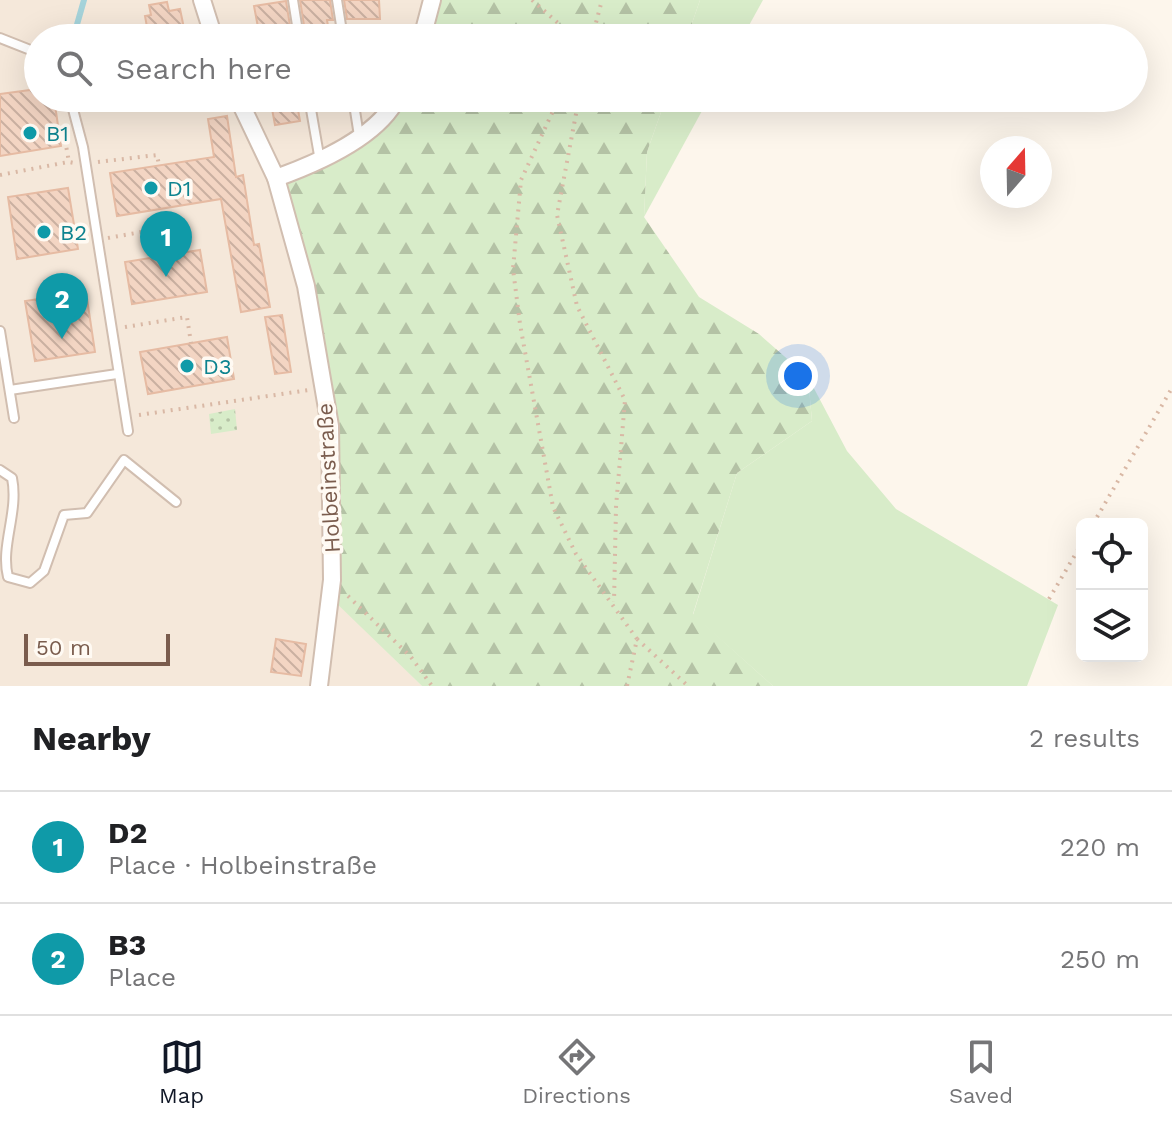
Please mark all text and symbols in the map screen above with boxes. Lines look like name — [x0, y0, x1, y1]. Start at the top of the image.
search box — [24, 24, 1148, 112]
icon: search — [52, 46, 96, 90]
text: Search here — [116, 51, 292, 86]
place label: B1 — [46, 121, 69, 146]
marker: B1 — [21, 124, 39, 142]
north arrow — [980, 136, 1052, 208]
place label: D1 — [167, 176, 191, 201]
marker: D1 — [142, 179, 160, 197]
pin: 1 — [140, 211, 192, 277]
place label: B2 — [60, 220, 87, 245]
marker: B2 — [35, 223, 53, 241]
pin: 2 — [36, 273, 88, 339]
place label: D3 — [203, 354, 232, 379]
your location — [778, 356, 818, 396]
marker: D3 — [178, 357, 196, 375]
street label: Holbeinstraße — [312, 402, 345, 554]
map controls — [1076, 518, 1148, 662]
button: locate — [1076, 518, 1148, 590]
button: layers — [1076, 590, 1148, 662]
scale bar — [24, 630, 170, 666]
text: 50 m — [36, 635, 91, 660]
text: Nearby — [32, 718, 151, 758]
text: 2 results — [1029, 723, 1140, 753]
text: D2 — [108, 815, 147, 850]
text: 1 — [52, 832, 64, 862]
text: 220 m — [1060, 832, 1140, 862]
text: Place · Holbeinstraße — [108, 850, 377, 880]
text: B3 — [108, 927, 146, 962]
text: 2 — [50, 944, 66, 974]
text: 250 m — [1060, 944, 1140, 974]
text: Place — [108, 962, 176, 992]
tab: Map — [159, 1035, 204, 1108]
tab: Directions — [522, 1035, 631, 1108]
tab: Saved — [949, 1035, 1013, 1108]

